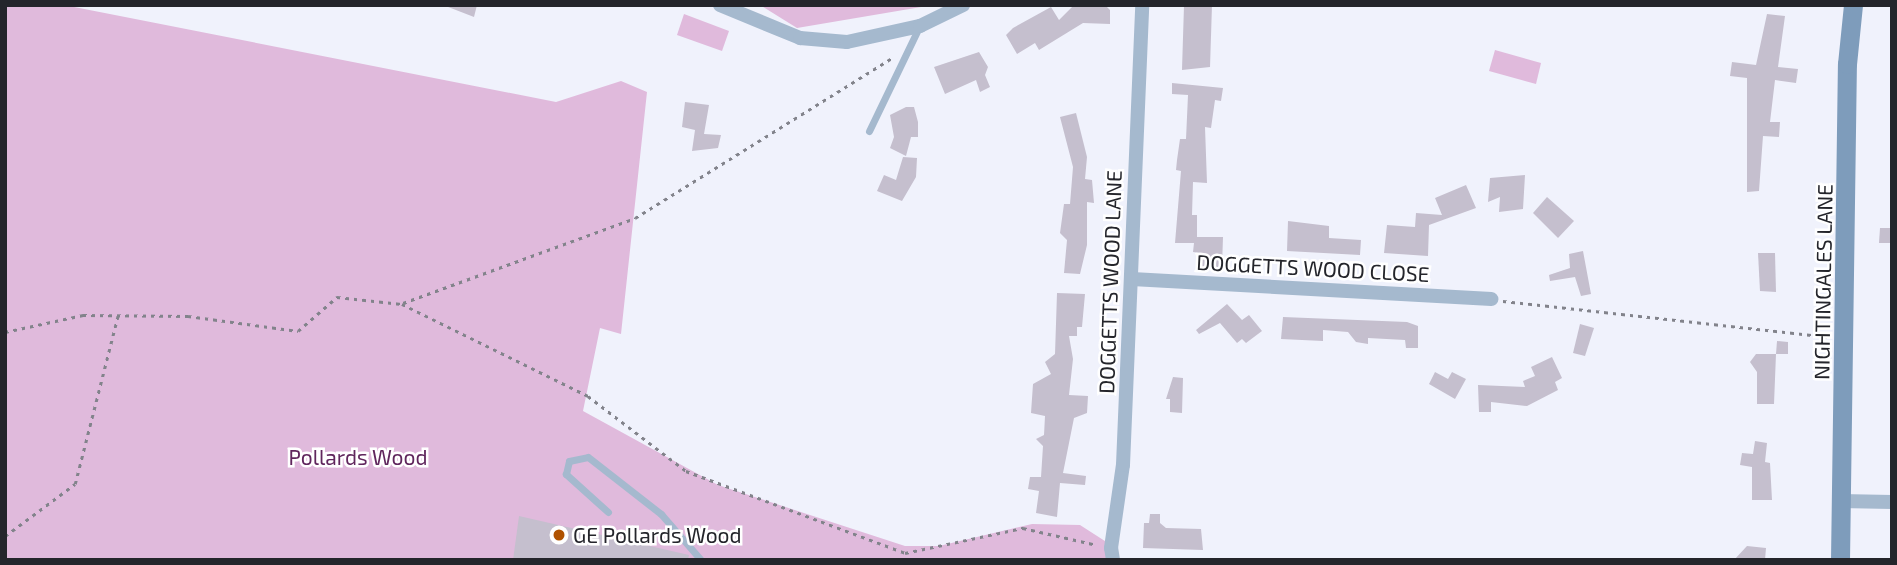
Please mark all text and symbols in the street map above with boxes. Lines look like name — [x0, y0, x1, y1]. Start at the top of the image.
street label: DOGGETTS WOOD LANE — [1093, 170, 1127, 394]
street label: NIGHTINGALES LANE — [1809, 184, 1837, 380]
street label: DOGGETTS WOOD CLOSE — [1196, 249, 1430, 287]
park label: Pollards Wood — [288, 444, 428, 470]
place label: GE Pollards Wood — [573, 522, 742, 548]
marker: GE Pollards Wood — [551, 527, 567, 543]

